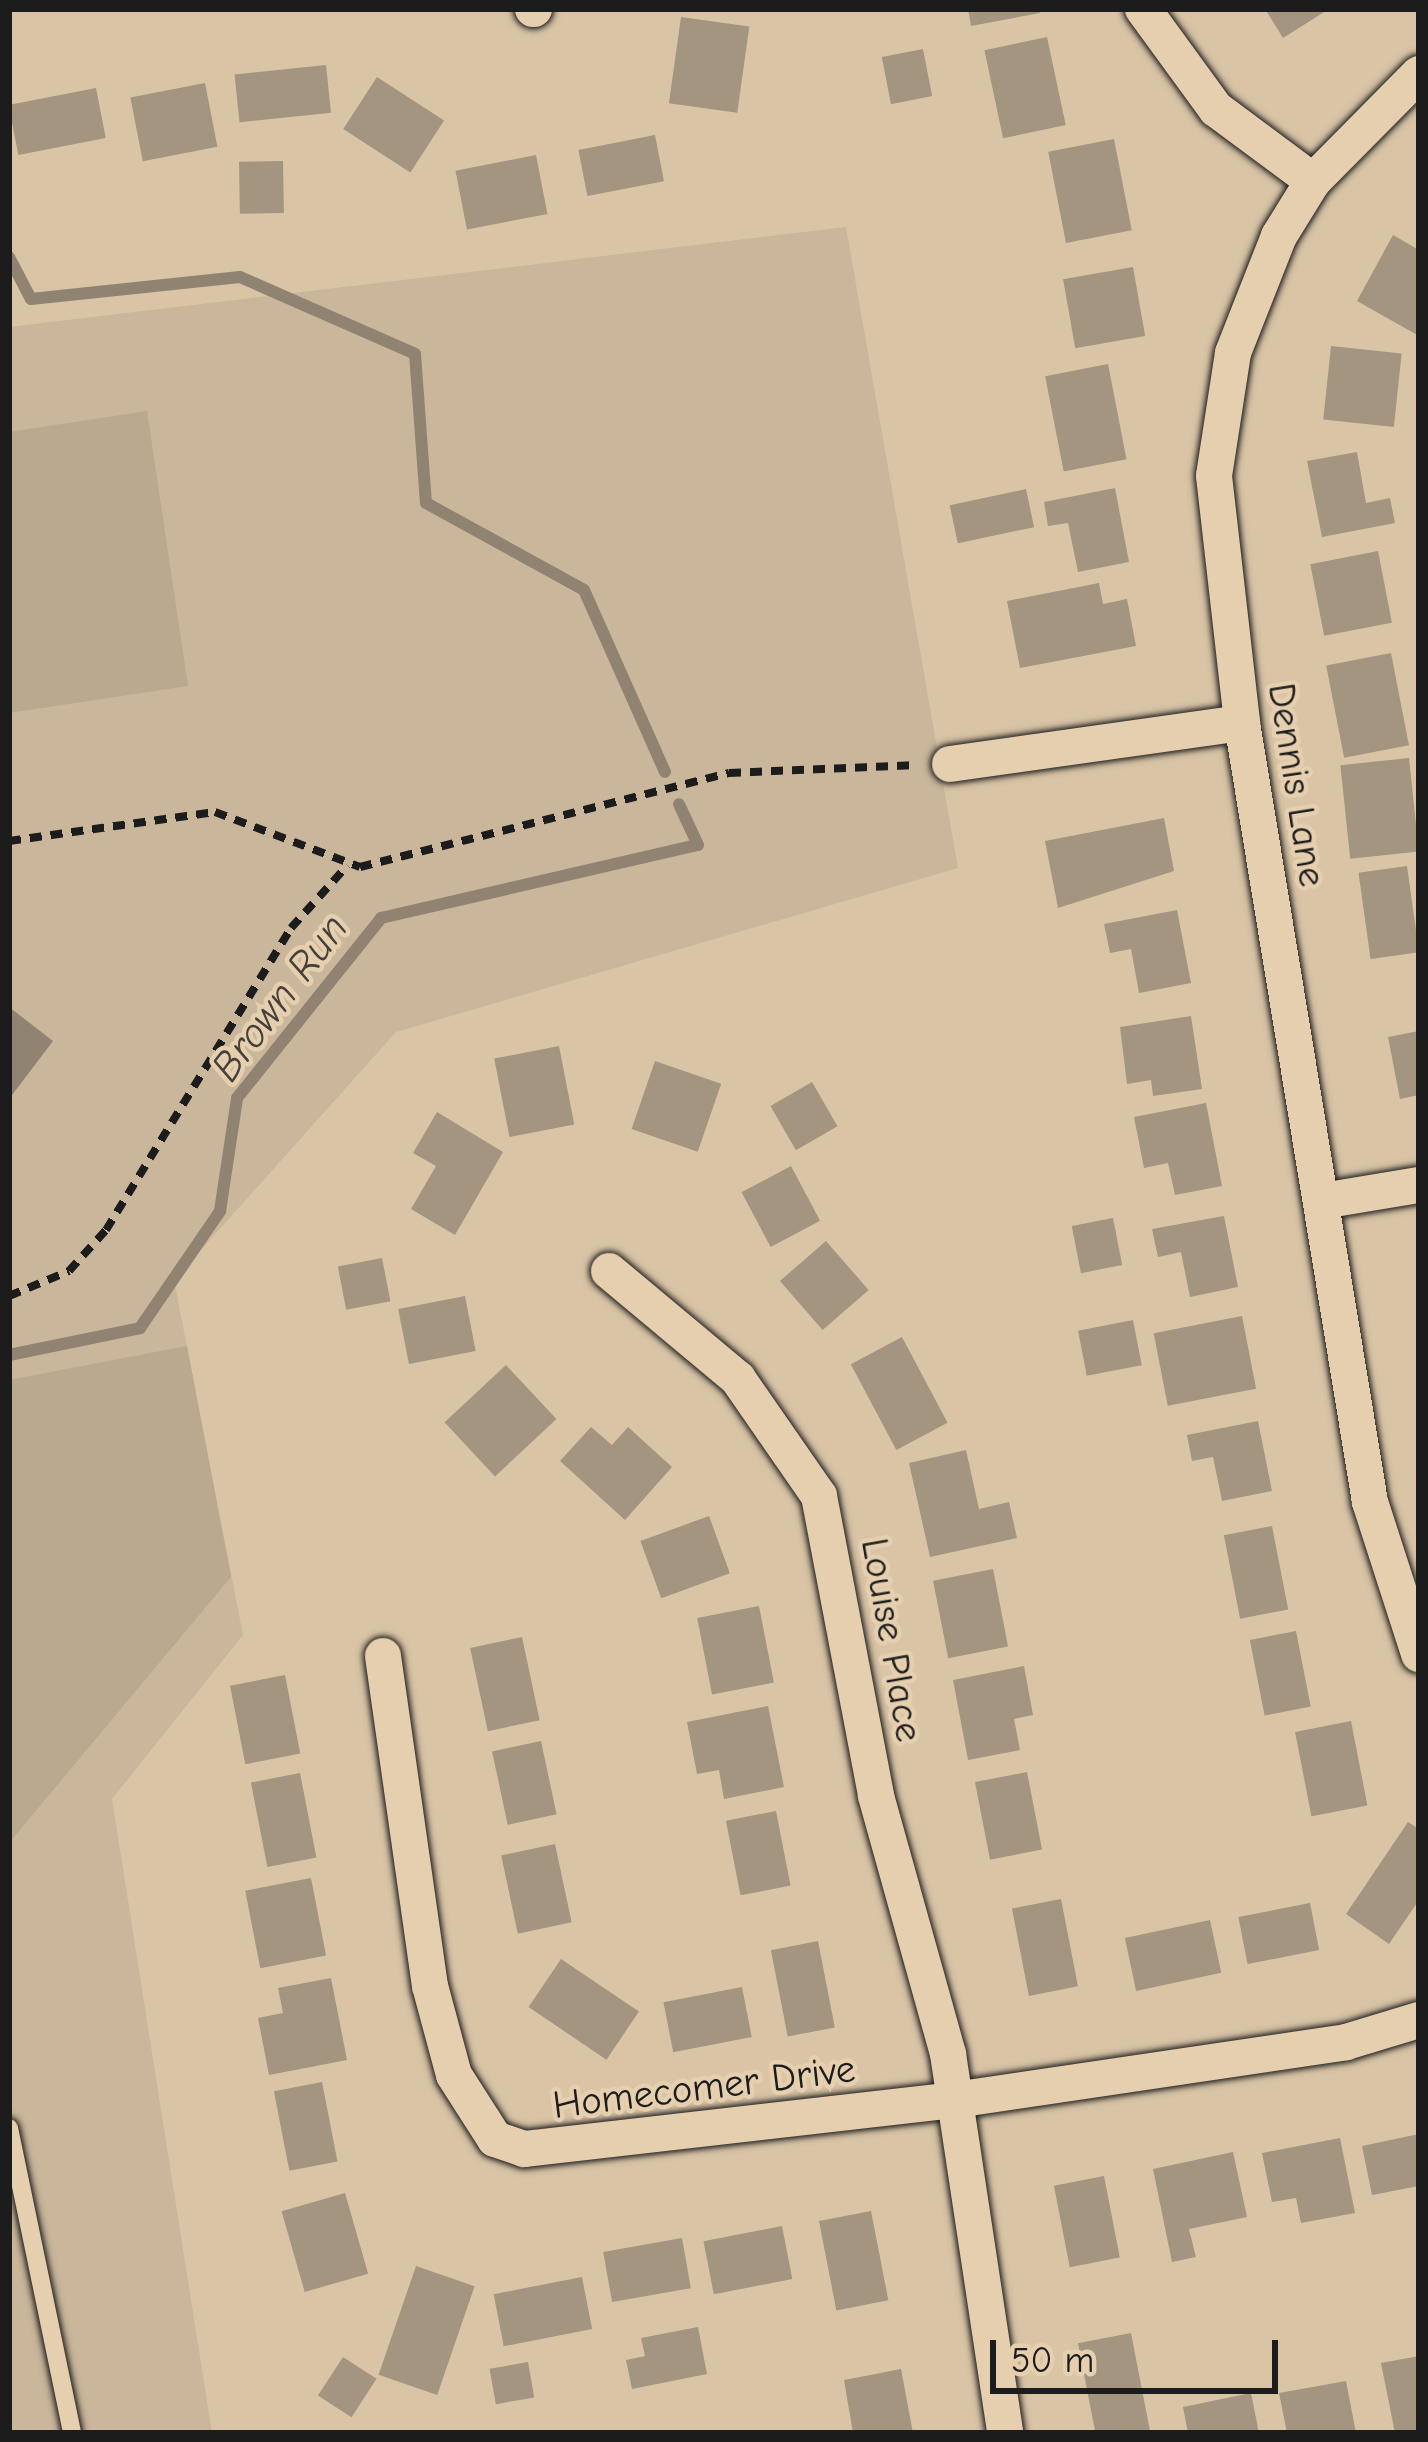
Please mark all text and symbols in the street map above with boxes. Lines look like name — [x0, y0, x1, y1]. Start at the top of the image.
street label: Dennis Lane — [1257, 680, 1335, 890]
water label: Brown Run — [201, 905, 359, 1091]
street label: Louise Place — [850, 1535, 932, 1745]
street label: Homecomer Drive — [550, 2046, 858, 2130]
scale bar — [996, 2316, 1284, 2390]
text: 50 m — [1011, 2340, 1094, 2381]

